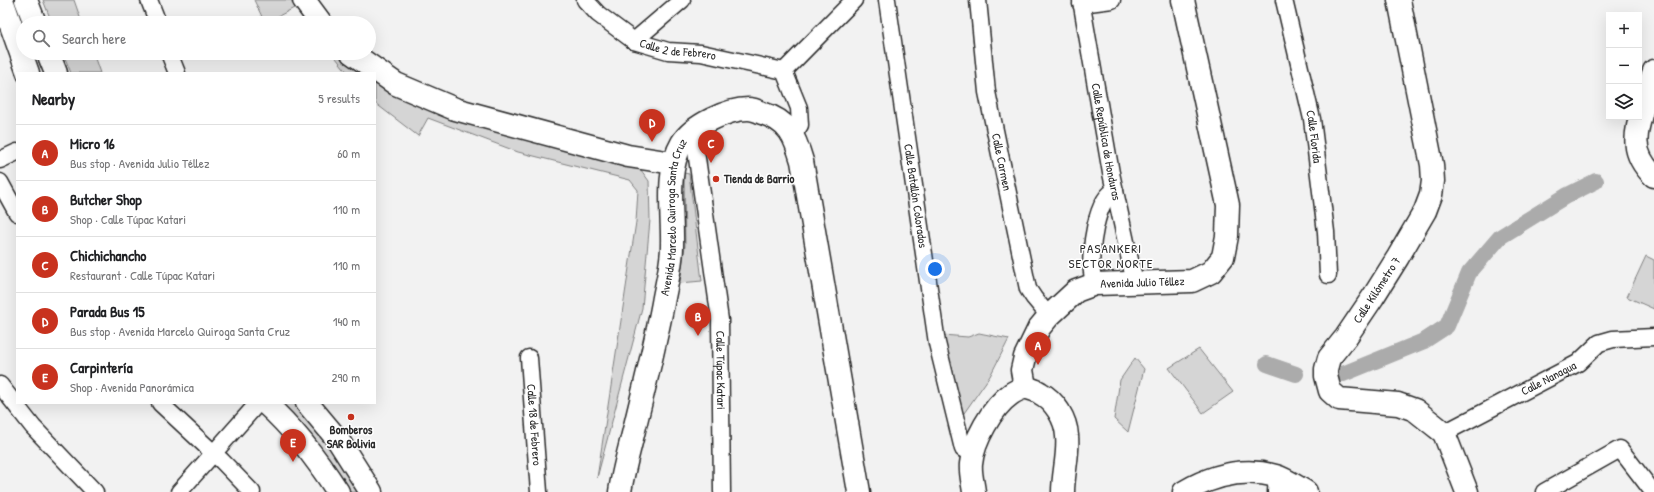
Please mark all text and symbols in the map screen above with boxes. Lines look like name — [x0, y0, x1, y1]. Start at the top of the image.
map controls — [1606, 12, 1642, 120]
button: + — [1606, 12, 1642, 48]
search box — [16, 16, 376, 60]
icon: search — [30, 27, 52, 49]
text: Search here — [62, 28, 126, 49]
street label: Calle 2 de Febrero — [638, 34, 718, 64]
button: − — [1606, 48, 1642, 84]
street label: Calle República de Honduras — [1088, 82, 1126, 202]
button: layers — [1606, 84, 1642, 120]
text: Nearby — [32, 87, 75, 110]
text: 5 results — [318, 89, 360, 107]
street label: Calle Florida — [1302, 108, 1326, 164]
pin: D — [639, 109, 665, 142]
pin: C — [698, 130, 724, 163]
street label: Calle Carmen — [988, 132, 1016, 192]
text: Micro 16 — [70, 133, 115, 154]
street label: Avenida Marcelo Quiroga Santa Cruz — [656, 135, 691, 297]
street label: Calle Batallón Colorados — [900, 143, 932, 249]
text: A — [42, 144, 48, 162]
text: 60 m — [337, 144, 360, 162]
text: Bus stop · Avenida Julio Téllez — [70, 154, 210, 172]
place label: Tienda de Barrio — [723, 170, 795, 187]
marker: Tienda de Barrio — [711, 174, 721, 184]
text: Butcher Shop — [70, 189, 142, 210]
text: B — [42, 200, 48, 218]
text: 110 m — [333, 200, 360, 218]
text: Shop · Calle Túpac Katari — [70, 210, 186, 228]
district label: PASANKERI SECTOR NORTE — [1069, 239, 1153, 272]
text: Chichichancho — [70, 245, 146, 266]
street label: Calle Kilómetro 7 — [1349, 253, 1404, 326]
text: C — [41, 256, 49, 274]
text: 110 m — [333, 256, 360, 274]
your location — [925, 259, 945, 279]
text: Restaurant · Calle Túpac Katari — [70, 266, 215, 284]
street label: Avenida Julio Téllez — [1100, 272, 1185, 292]
text: Parada Bus 15 — [70, 301, 145, 322]
pin: B — [685, 303, 711, 336]
text: D — [42, 312, 48, 330]
text: 140 m — [333, 312, 360, 330]
text: Bus stop · Avenida Marcelo Quiroga Santa Cruz — [70, 322, 290, 340]
street label: Calle Túpac Katari — [712, 331, 730, 410]
pin: A — [1025, 332, 1051, 365]
street label: Calle Nanagua — [1518, 356, 1579, 399]
text: Carpintería — [70, 357, 133, 378]
text: E — [42, 368, 48, 386]
text: 290 m — [331, 368, 360, 386]
text: Shop · Avenida Panorámica — [70, 378, 194, 396]
street label: Calle 18 de Febrero — [523, 383, 546, 466]
marker: Bomberos SAR Bolivia — [346, 412, 356, 422]
place label: Bomberos SAR Bolivia — [327, 421, 376, 452]
pin: E — [280, 429, 306, 462]

